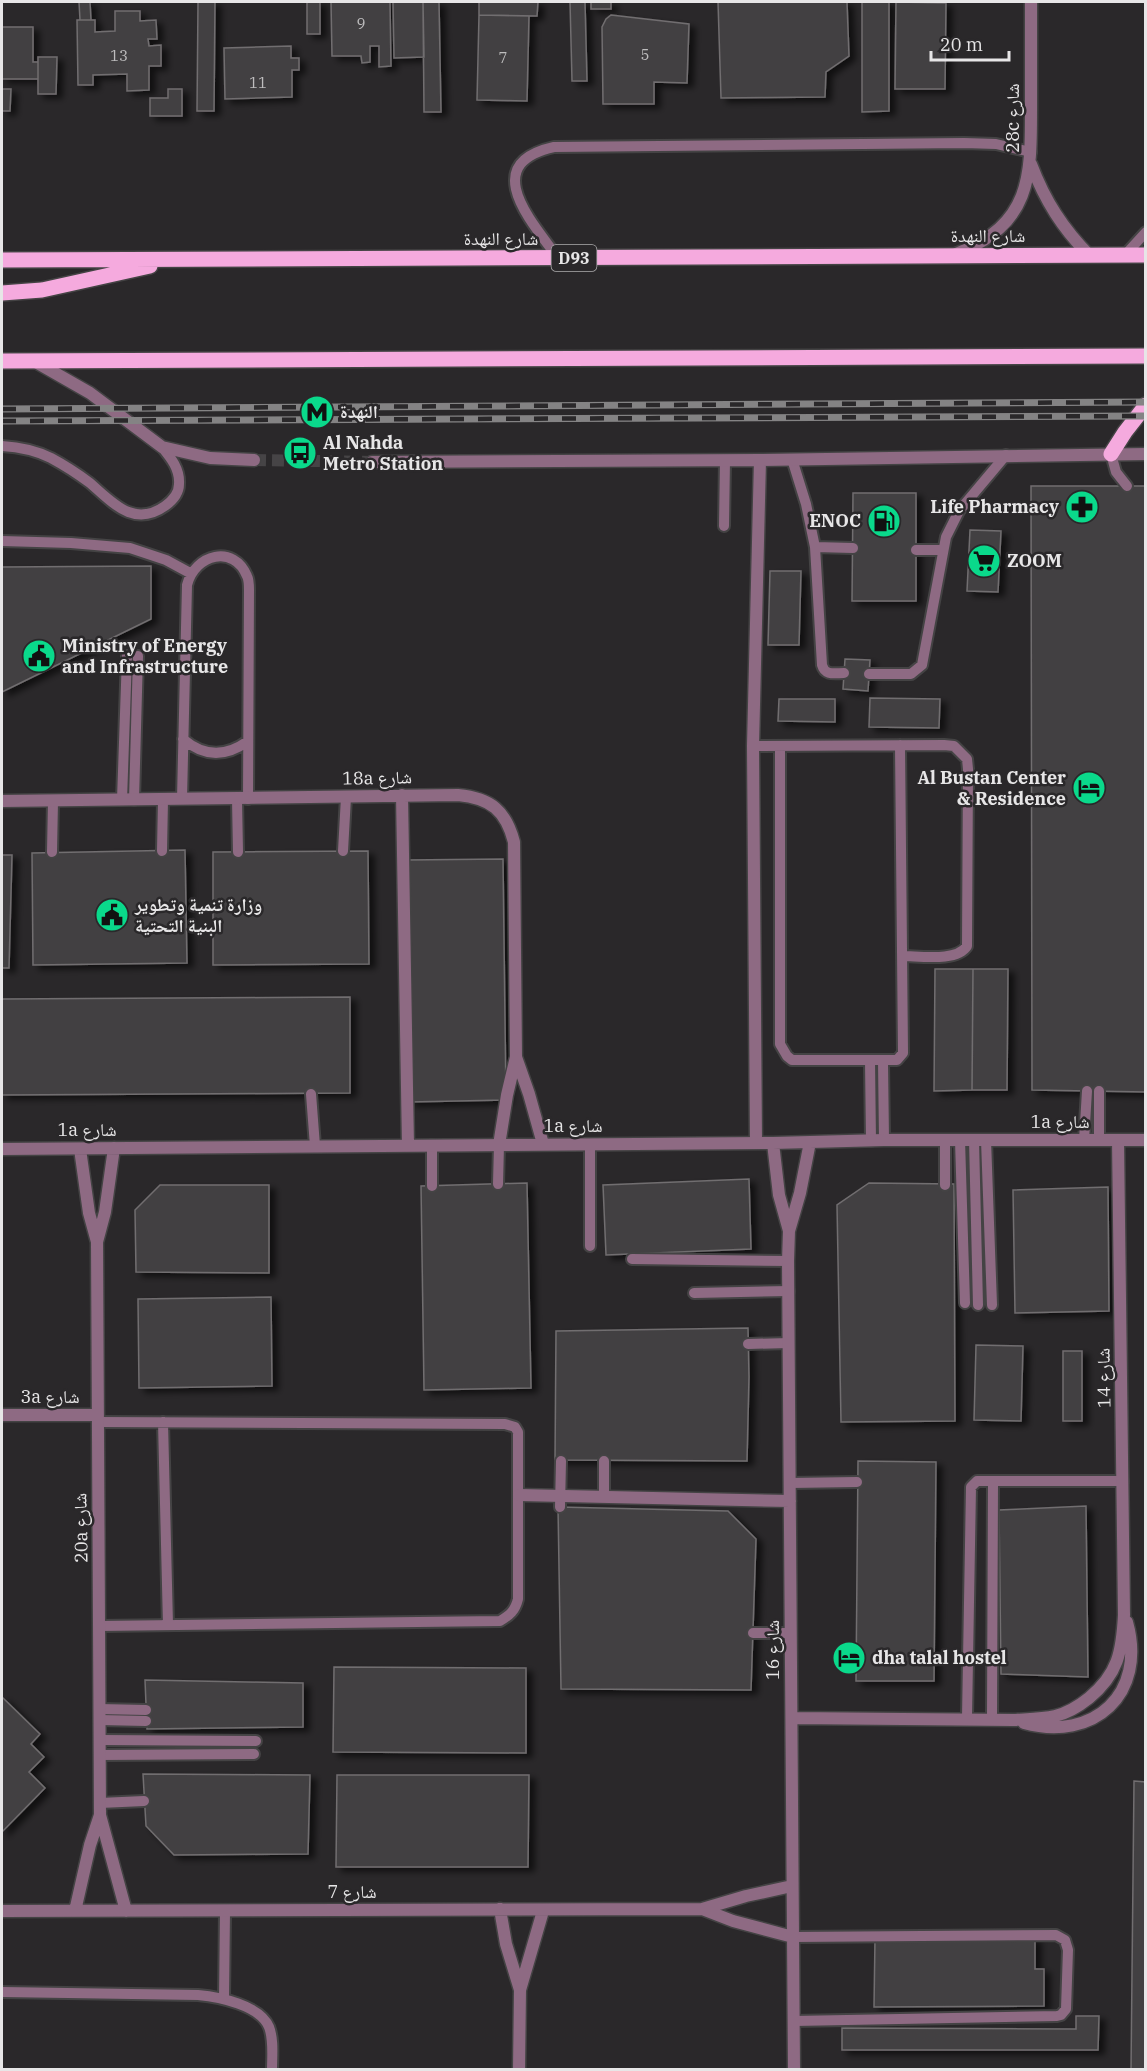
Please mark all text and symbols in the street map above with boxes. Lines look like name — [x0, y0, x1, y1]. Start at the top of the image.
house number: 9 — [356, 14, 366, 33]
scale bar — [931, 24, 1009, 62]
text: 20 m — [940, 33, 983, 56]
house number: 5 — [640, 45, 650, 64]
house number: 13 — [110, 46, 128, 65]
house number: 7 — [498, 48, 508, 67]
house number: 11 — [249, 73, 267, 92]
street label: 28c شارع — [1001, 83, 1024, 153]
street label: شارع النهدة — [951, 224, 1025, 247]
street label: شارع النهدة — [464, 227, 538, 250]
road number: D93 — [552, 245, 596, 271]
metro station icon: النهدة — [299, 394, 335, 430]
place label: النهدة — [340, 400, 378, 423]
place label: Al Nahda Metro Station — [323, 431, 443, 475]
bus stop icon: Al Nahda Metro Station — [282, 435, 318, 471]
pharmacy icon: Life Pharmacy — [1064, 489, 1100, 525]
place label: Life Pharmacy — [930, 495, 1060, 518]
fuel station icon: ENOC — [866, 503, 902, 539]
place label: ENOC — [809, 509, 861, 532]
supermarket icon: ZOOM — [966, 543, 1002, 579]
place label: ZOOM — [1007, 549, 1062, 572]
place label: Ministry of Energy and Infrastructure — [62, 634, 228, 678]
public building icon: Ministry of Energy and Infrastructure — [21, 638, 57, 674]
street label: 18a شارع — [342, 765, 412, 790]
place label: Al Bustan Center & Residence — [917, 766, 1066, 810]
hotel icon: Al Bustan Center & Residence — [1071, 770, 1107, 806]
place label: وزارة تنمية وتطوير البنية التحتية — [134, 893, 262, 937]
public building icon: وزارة تنمية وتطوير البنية التحتية — [94, 897, 130, 933]
street label: 1a شارع — [1030, 1110, 1090, 1133]
street label: 1a شارع — [543, 1114, 603, 1137]
street label: 1a شارع — [57, 1118, 117, 1141]
street label: شارع 14 — [1091, 1348, 1116, 1408]
street label: 3a شارع — [20, 1385, 80, 1408]
street label: 20a شارع — [68, 1493, 93, 1563]
street label: شارع 16 — [761, 1620, 784, 1680]
hotel icon: dha talal hostel — [831, 1640, 867, 1676]
place label: dha talal hostel — [872, 1646, 1007, 1669]
street label: شارع 7 — [327, 1880, 377, 1903]

